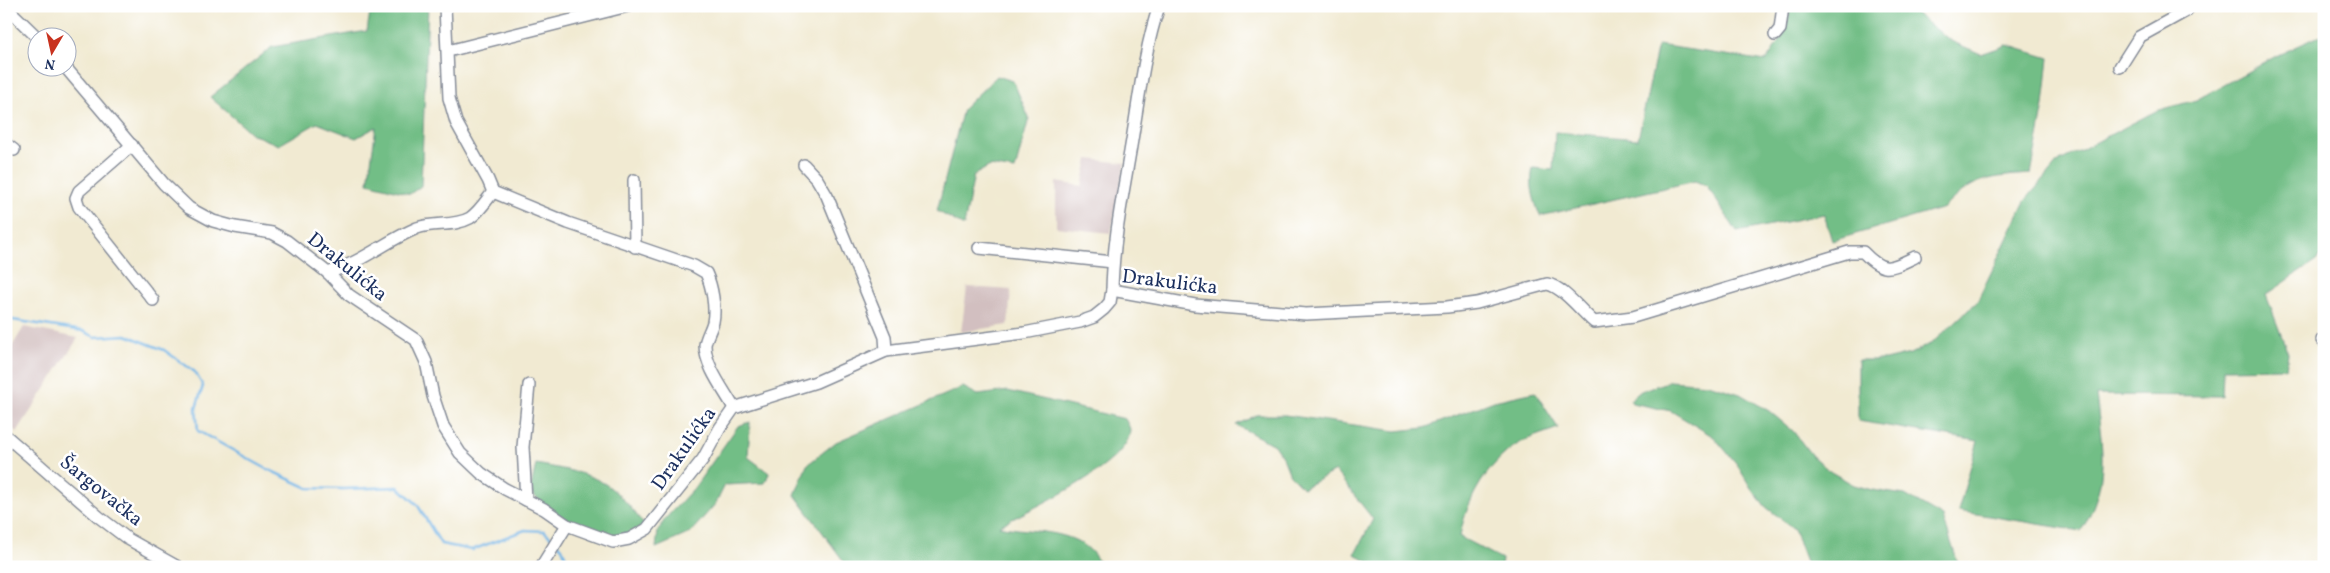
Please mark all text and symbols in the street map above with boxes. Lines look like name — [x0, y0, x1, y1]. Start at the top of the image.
north arrow — [28, 28, 78, 78]
text: N — [44, 53, 57, 74]
street label: Drakulićka — [300, 226, 393, 309]
street label: Drakulićka — [1120, 263, 1219, 303]
street label: Drakulićka — [646, 402, 724, 497]
street label: Šargovačka — [53, 449, 148, 534]

